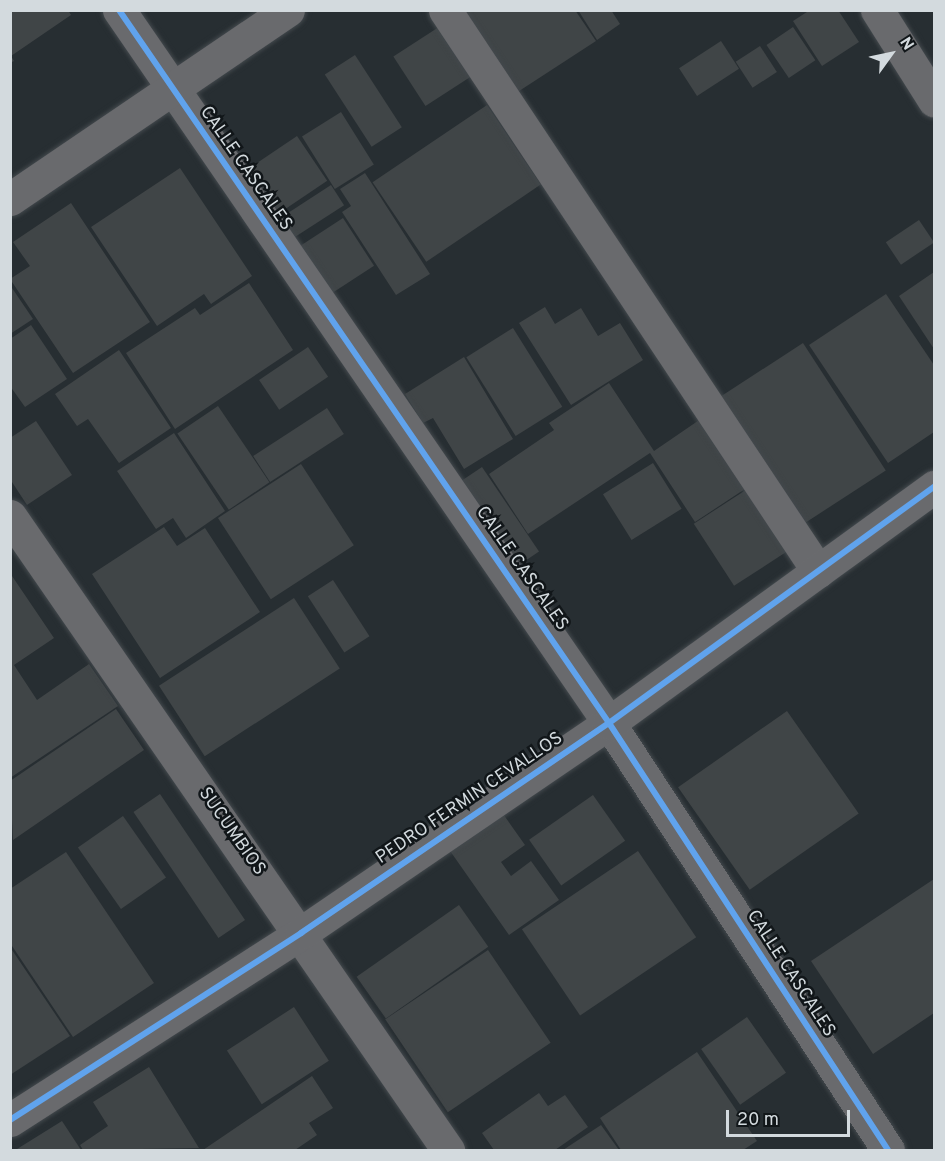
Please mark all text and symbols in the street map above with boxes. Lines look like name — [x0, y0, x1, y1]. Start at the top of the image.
north arrow — [861, 24, 921, 84]
text: N — [895, 34, 918, 54]
street label: CALLE CASCALES — [194, 103, 296, 235]
street label: CALLE CASCALES — [470, 503, 572, 635]
street label: PEDRO FERMIN CEVALLOS — [372, 728, 568, 870]
street label: SUCUMBIOS — [193, 784, 269, 880]
street label: CALLE CASCALES — [741, 907, 839, 1041]
scale bar — [729, 1098, 854, 1136]
text: 20 m — [737, 1109, 779, 1132]

